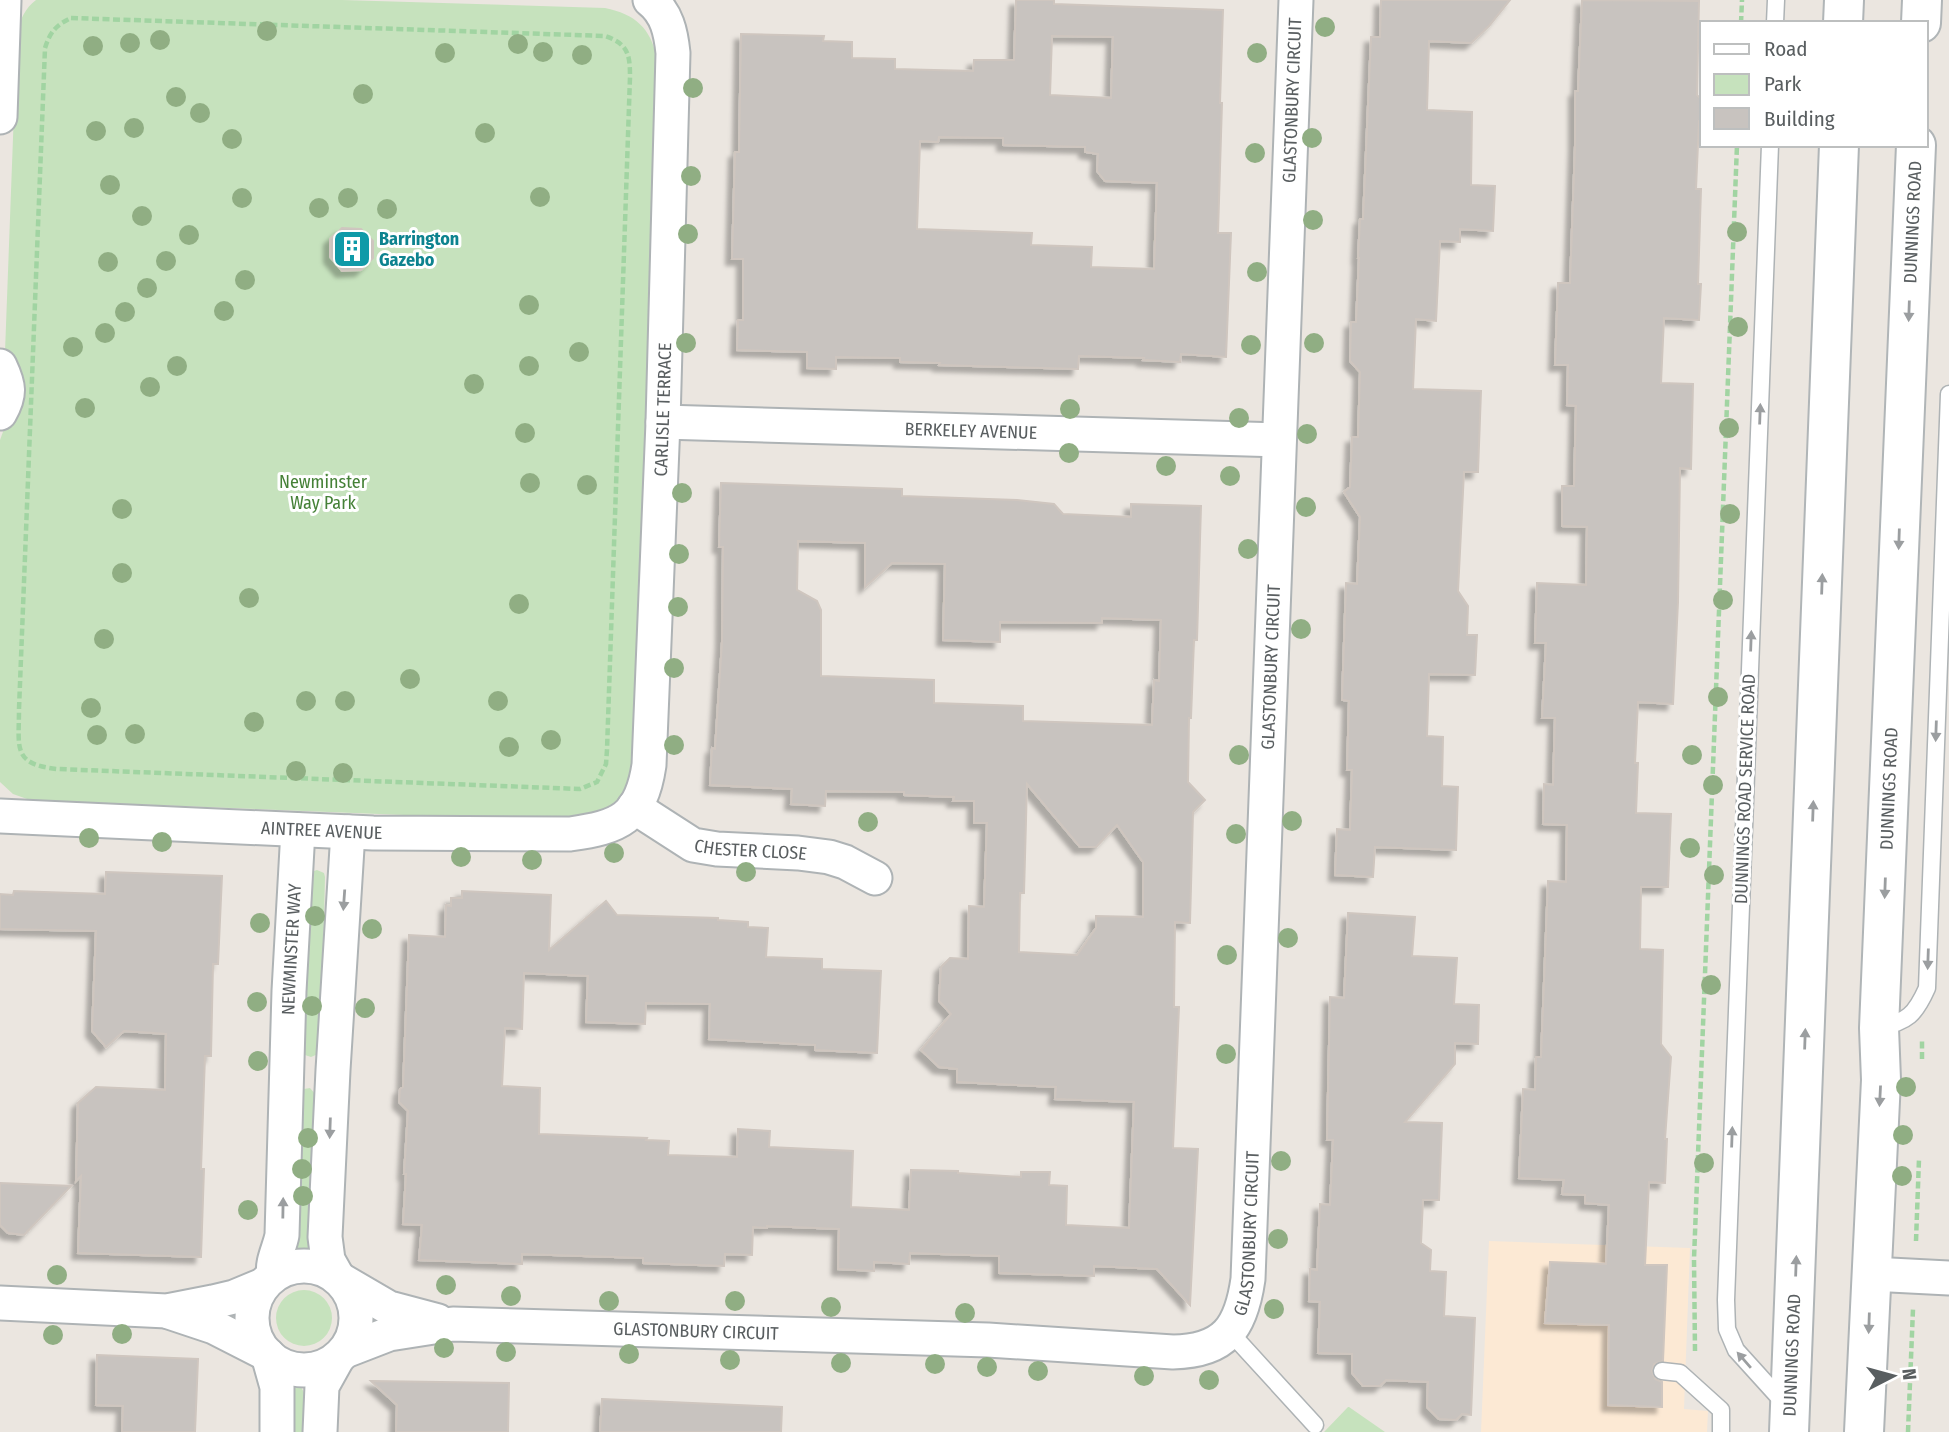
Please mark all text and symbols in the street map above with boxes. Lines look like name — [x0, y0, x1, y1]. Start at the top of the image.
street label: GLASTONBURY CIRCUIT — [1278, 17, 1306, 184]
legend — [1700, 21, 1928, 147]
text: Road — [1764, 36, 1808, 62]
text: Park — [1764, 71, 1802, 97]
text: Building — [1764, 106, 1835, 132]
street label: DUNNINGS ROAD — [1899, 160, 1926, 284]
building icon: Barrington Gazebo — [331, 228, 373, 270]
place label: Barrington Gazebo — [379, 228, 459, 271]
one-way arrow — [1903, 301, 1914, 323]
street label: CARLISLE TERRACE — [650, 342, 676, 477]
one-way arrow — [1754, 402, 1766, 424]
street label: BERKELEY AVENUE — [904, 418, 1037, 444]
park label: Newminster Way Park — [279, 471, 368, 514]
one-way arrow — [1894, 528, 1905, 550]
one-way arrow — [1817, 573, 1828, 595]
street label: GLASTONBURY CIRCUIT — [1257, 583, 1285, 750]
one-way arrow — [1746, 630, 1757, 652]
street label: DUNNINGS ROAD SERVICE ROAD — [1730, 673, 1760, 905]
one-way arrow — [1931, 720, 1942, 742]
street label: DUNNINGS ROAD — [1875, 727, 1903, 850]
one-way arrow — [1808, 800, 1819, 822]
street label: AINTREE AVENUE — [261, 817, 382, 844]
street label: CHESTER CLOSE — [693, 834, 808, 865]
one-way arrow — [1879, 878, 1890, 900]
street label: NEWMINSTER WAY — [277, 883, 306, 1015]
one-way arrow — [338, 890, 349, 912]
one-way arrow — [1922, 948, 1933, 970]
one-way arrow — [1799, 1027, 1810, 1049]
one-way arrow — [1875, 1085, 1886, 1107]
one-way arrow — [325, 1117, 336, 1139]
one-way arrow — [1726, 1126, 1737, 1148]
street label: GLASTONBURY CIRCUIT — [1229, 1150, 1264, 1319]
one-way arrow — [277, 1197, 288, 1219]
one-way arrow — [1791, 1255, 1802, 1277]
street label: DUNNINGS ROAD — [1779, 1293, 1805, 1417]
one-way arrow — [1863, 1312, 1874, 1334]
street label: GLASTONBURY CIRCUIT — [613, 1318, 780, 1345]
north arrow — [1858, 1341, 1928, 1411]
one-way arrow — [1737, 1351, 1752, 1368]
text: N — [1897, 1367, 1921, 1381]

